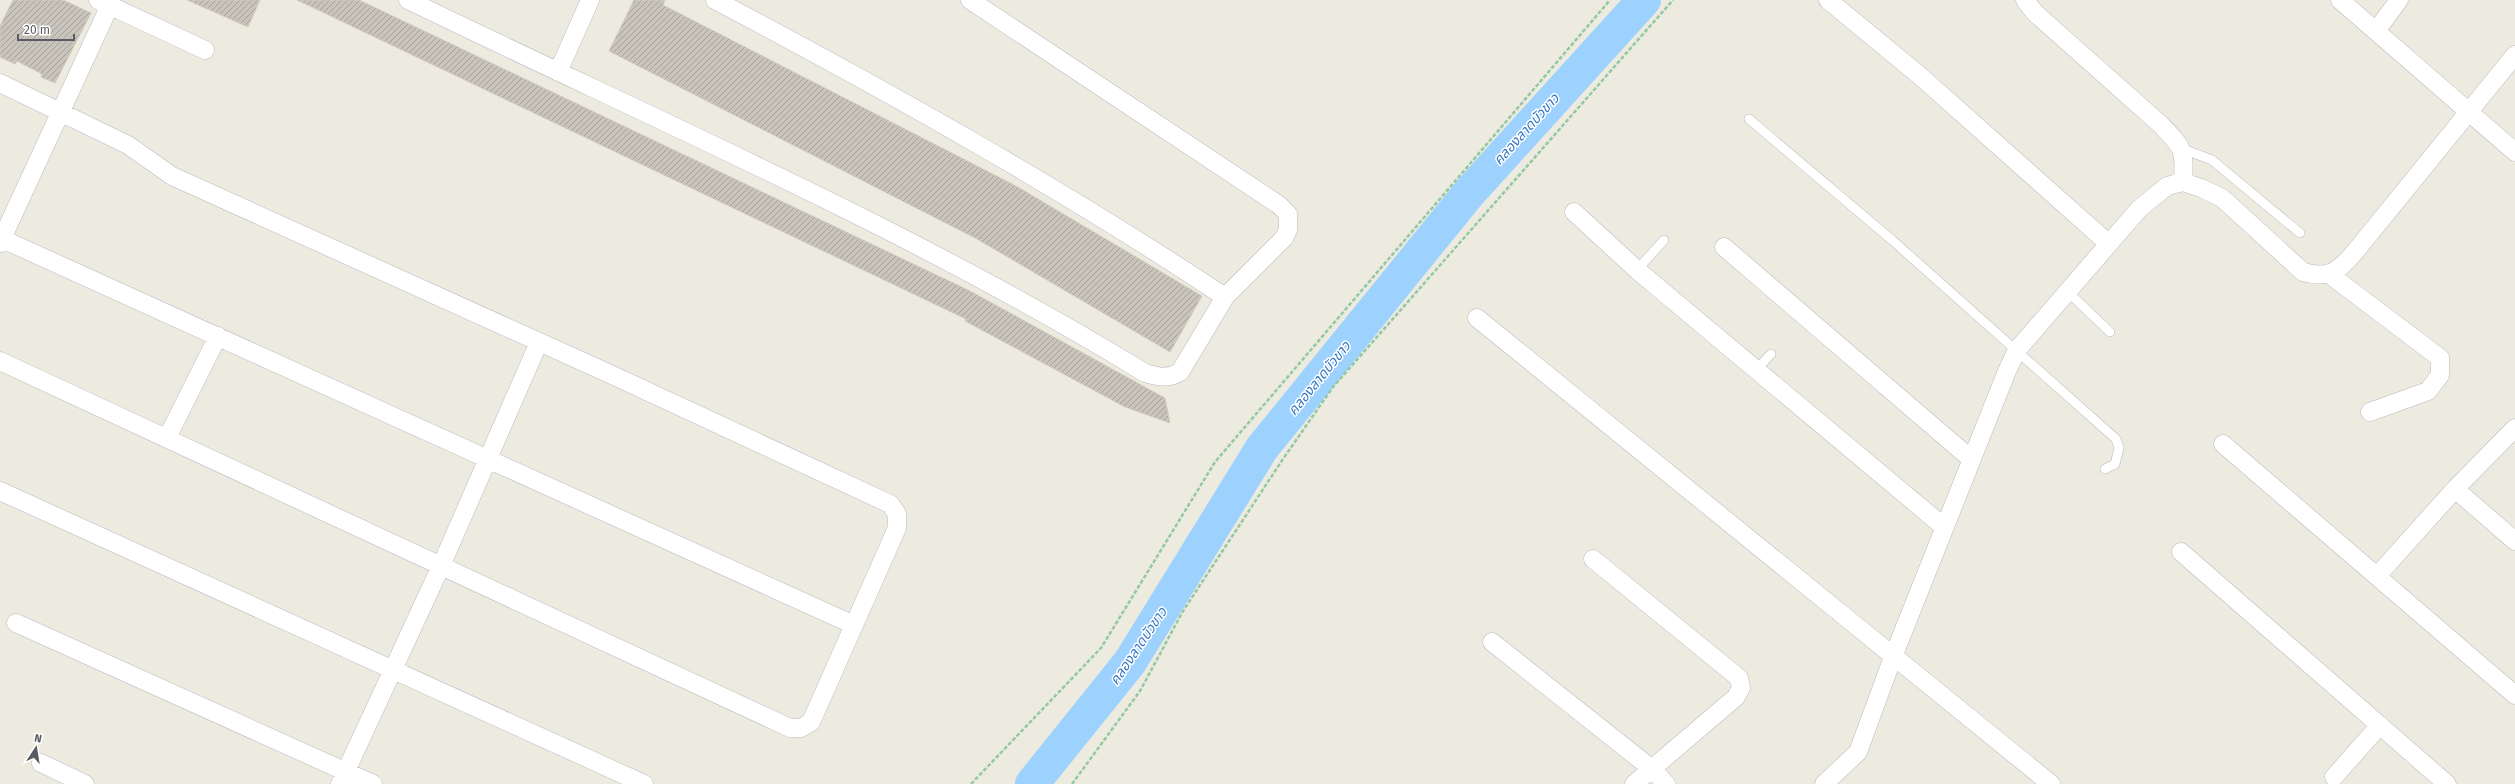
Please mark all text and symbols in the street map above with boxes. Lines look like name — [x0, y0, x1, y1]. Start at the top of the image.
scale bar — [18, 16, 74, 42]
text: 20 m — [24, 23, 50, 37]
water label: คลองลาดบัวขาว — [1490, 89, 1564, 168]
water label: คลองลาดบัวขาว — [1284, 337, 1355, 419]
water label: คลองลาดบัวขาว — [1106, 603, 1171, 688]
north arrow — [16, 728, 56, 768]
text: N — [33, 732, 43, 746]

